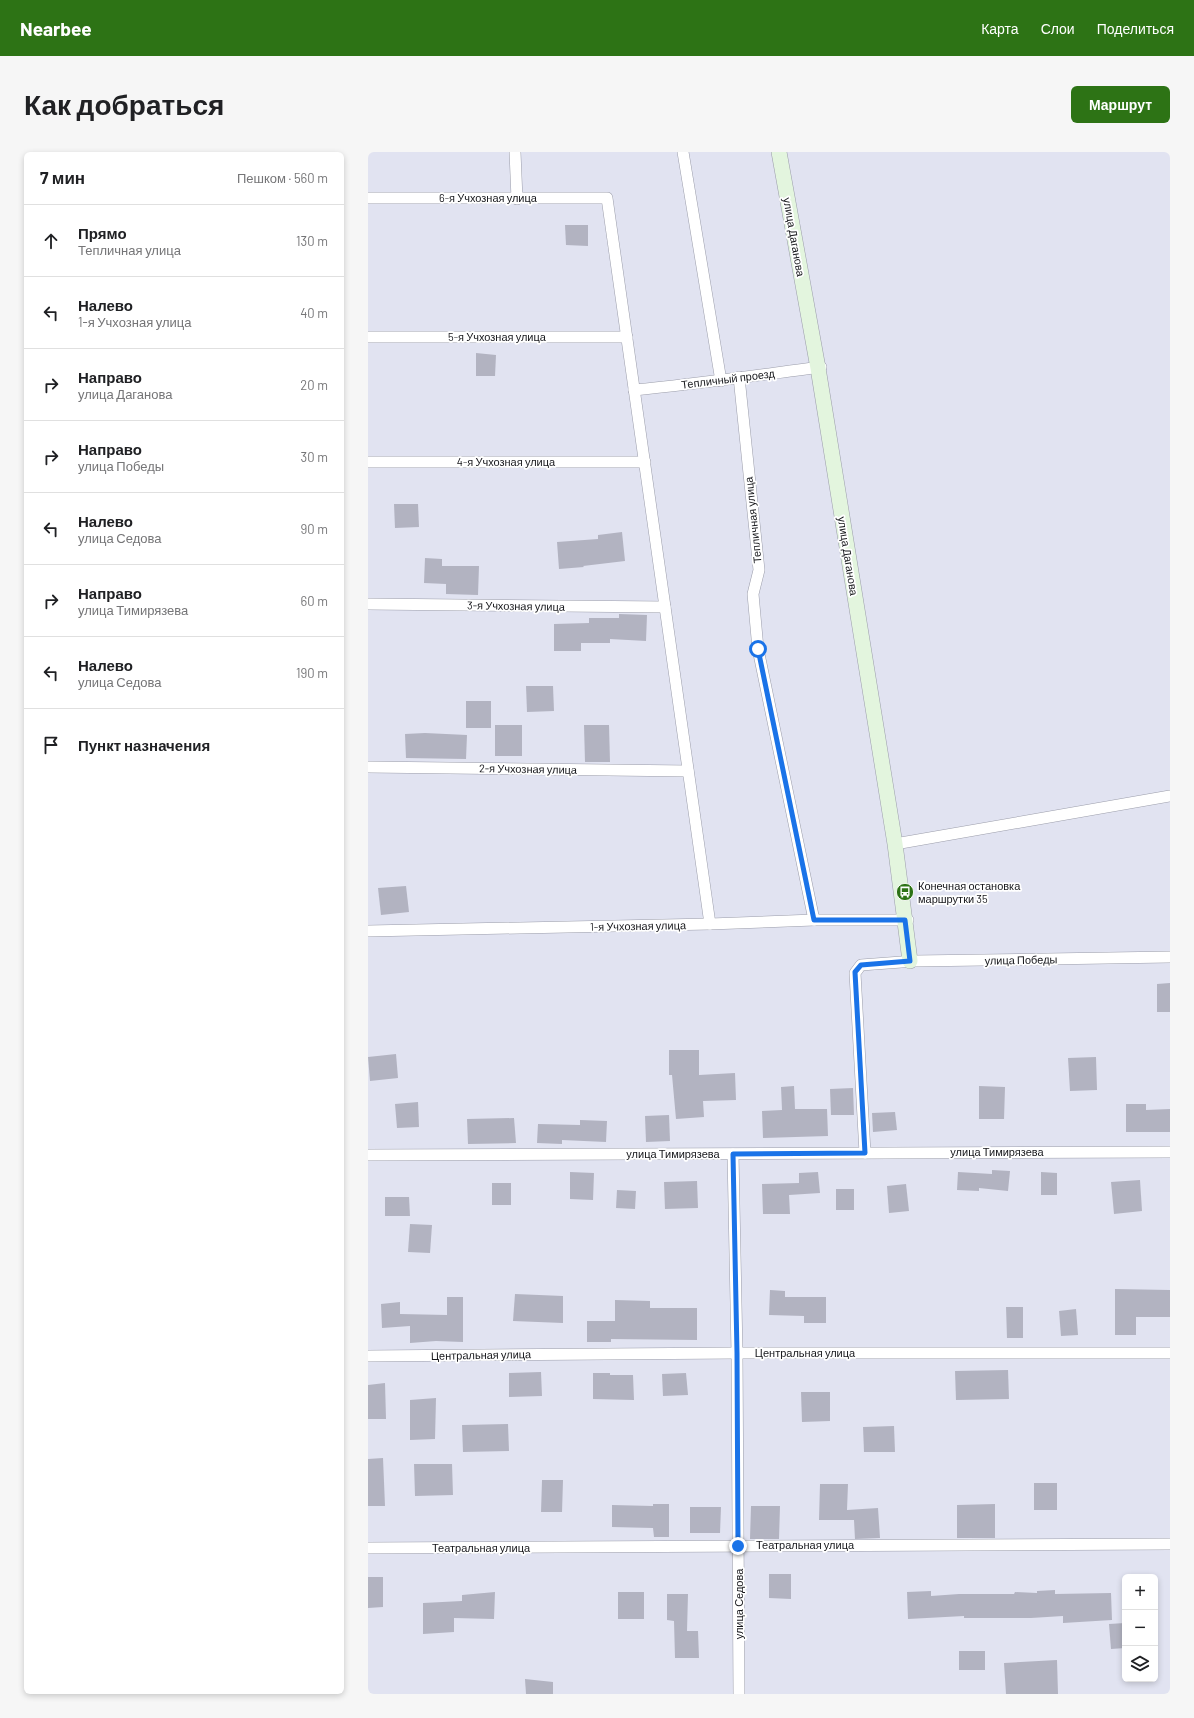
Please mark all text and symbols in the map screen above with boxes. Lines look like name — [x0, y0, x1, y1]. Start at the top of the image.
text: Nearbee — [20, 17, 92, 40]
text: Карта — [981, 20, 1019, 37]
text: Слои — [1041, 20, 1075, 37]
text: Поделиться — [1097, 20, 1174, 37]
button: Маршрут — [1071, 86, 1170, 123]
text: Как добраться — [24, 87, 224, 121]
text: 7 мин — [40, 167, 85, 187]
text: Пешком · 560 m — [237, 170, 328, 186]
street label: 6-я Учхозная улица — [439, 191, 538, 204]
street label: улица Даганова — [781, 196, 808, 278]
text: Прямо — [78, 224, 127, 242]
icon: ahead — [40, 230, 62, 252]
text: 130 m — [296, 233, 328, 249]
text: Тепличная улица — [78, 242, 181, 258]
text: Налево — [78, 296, 133, 314]
icon: left — [40, 302, 62, 324]
text: 40 m — [300, 305, 328, 321]
text: 1-я Учхозная улица — [78, 314, 192, 330]
street label: 5-я Учхозная улица — [448, 330, 547, 343]
street label: Тепличный проезд — [680, 366, 776, 391]
text: Направо — [78, 368, 142, 386]
icon: right — [40, 374, 62, 396]
text: 20 m — [300, 377, 328, 393]
text: улица Даганова — [78, 386, 172, 402]
text: Направо — [78, 440, 142, 458]
icon: right — [40, 446, 62, 468]
text: 30 m — [301, 449, 328, 465]
street label: 4-я Учхозная улица — [457, 455, 556, 468]
text: улица Победы — [78, 458, 164, 474]
street label: Тепличная улица — [741, 475, 764, 564]
text: Налево — [78, 512, 133, 530]
street label: улица Даганова — [836, 515, 861, 597]
icon: left — [40, 518, 62, 540]
text: 90 m — [301, 521, 328, 537]
text: улица Седова — [78, 530, 161, 546]
text: Направо — [78, 584, 142, 602]
icon: right — [40, 590, 62, 612]
text: 60 m — [301, 593, 328, 609]
street label: 3-я Учхозная улица — [467, 598, 566, 613]
text: улица Тимирязева — [78, 602, 188, 618]
route start — [749, 640, 767, 658]
text: Налево — [78, 656, 133, 674]
icon: left — [40, 662, 62, 684]
text: 190 m — [296, 665, 328, 681]
text: улица Седова — [78, 674, 161, 690]
icon: arrive — [40, 734, 62, 756]
text: Пункт назначения — [78, 736, 210, 754]
street label: 2-я Учхозная улица — [479, 761, 578, 776]
place label: Конечная остановка маршрутки 35 — [918, 879, 1021, 905]
bus stop icon: Конечная остановка маршрутки 35 — [895, 882, 915, 902]
street label: 1-я Учхозная улица — [590, 918, 687, 933]
street label: улица Победы — [984, 952, 1058, 967]
street label: улица Тимирязева — [950, 1145, 1045, 1158]
street label: улица Тимирязева — [626, 1147, 721, 1160]
street label: Центральная улица — [755, 1346, 856, 1359]
street label: Центральная улица — [431, 1347, 532, 1362]
route end — [729, 1537, 747, 1555]
street label: Театральная улица — [756, 1538, 855, 1551]
street label: Театральная улица — [432, 1541, 531, 1554]
street label: улица Седова — [732, 1568, 745, 1639]
map controls — [1122, 1574, 1158, 1682]
button: + — [1122, 1574, 1158, 1610]
button: − — [1122, 1610, 1158, 1646]
button: layers — [1122, 1646, 1158, 1682]

